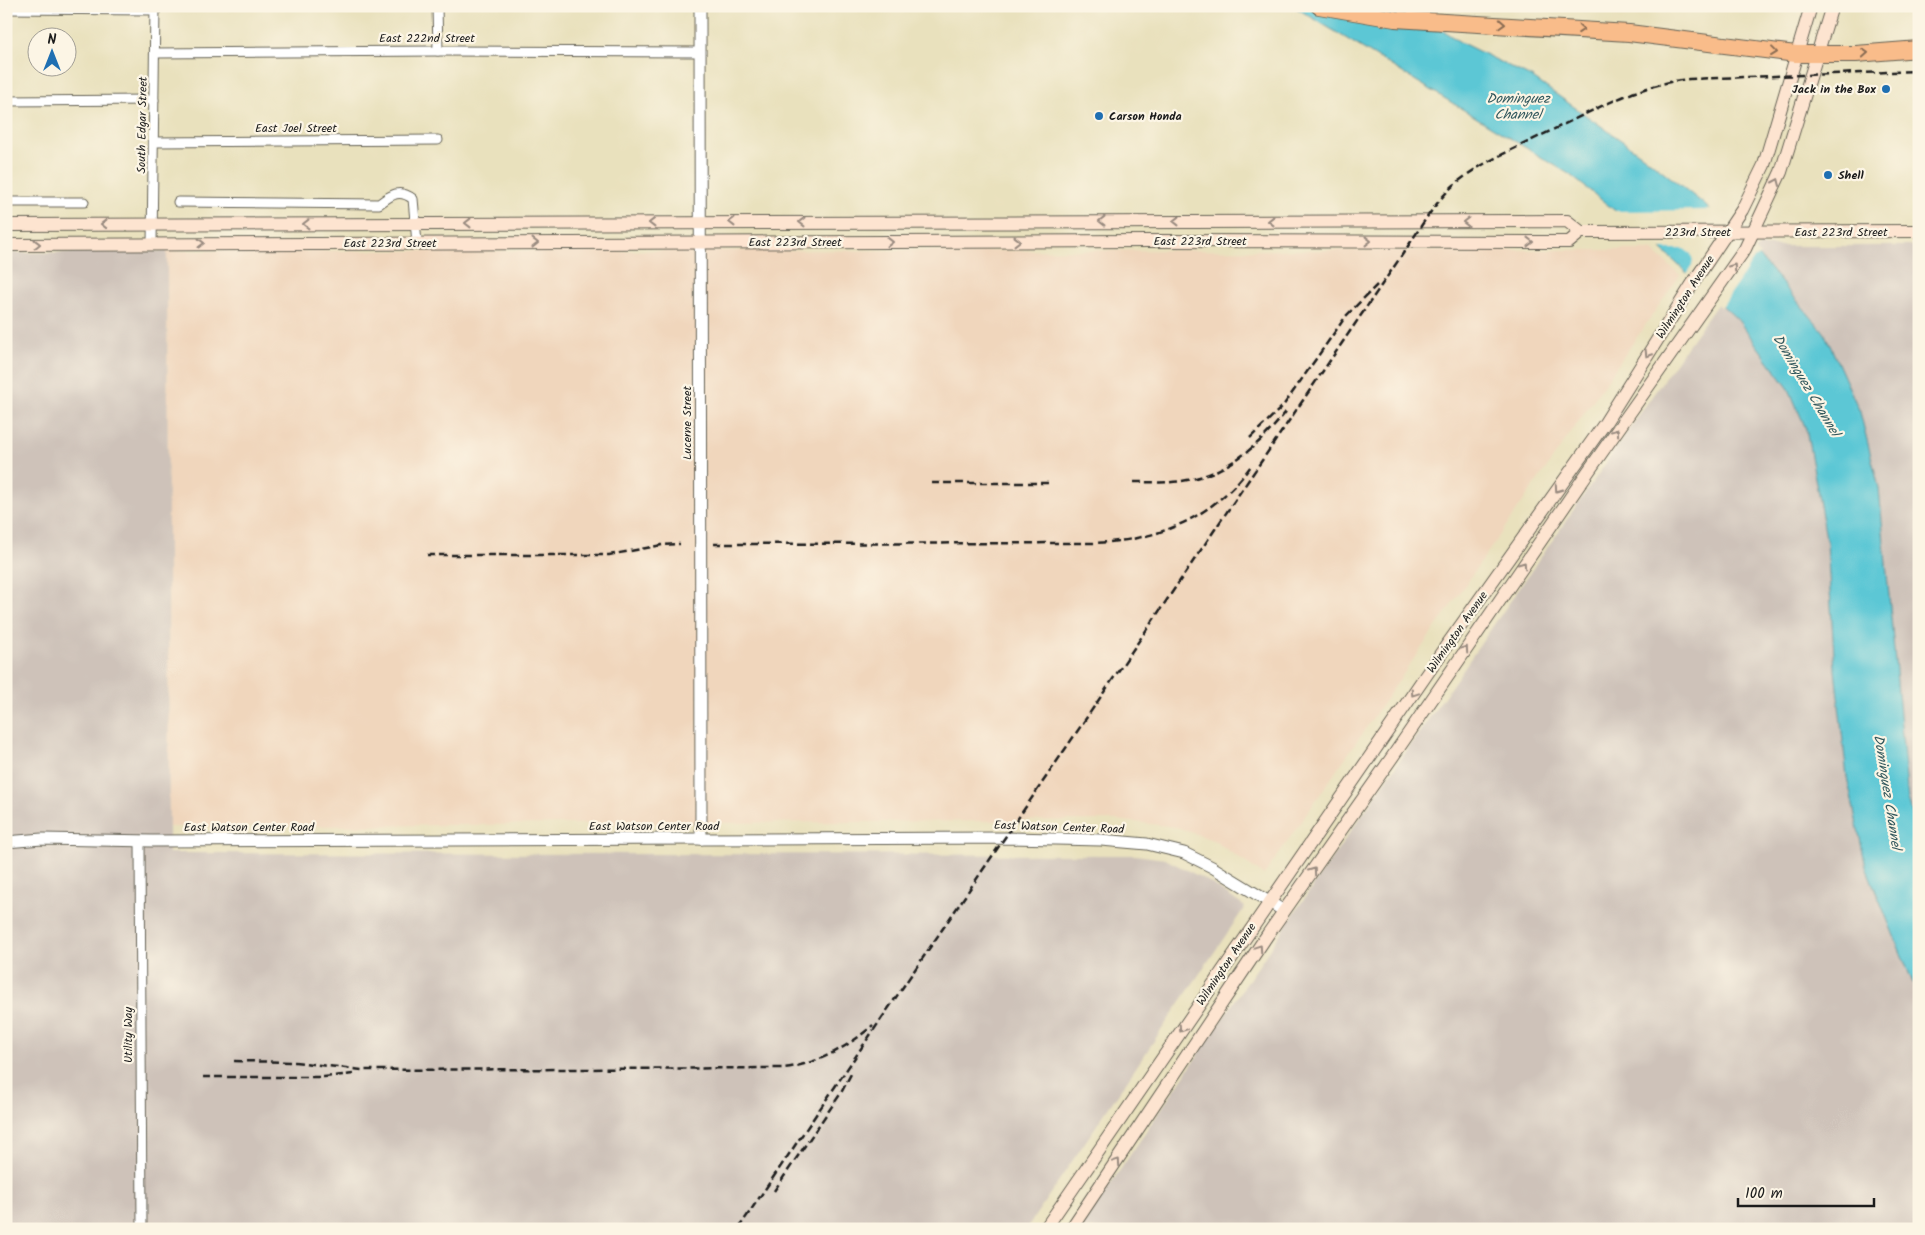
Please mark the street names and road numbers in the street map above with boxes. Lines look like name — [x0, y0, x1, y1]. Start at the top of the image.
street label: East 222nd Street — [379, 29, 475, 48]
street label: South Edgar Street — [132, 76, 153, 174]
street label: East Joel Street — [255, 119, 337, 138]
street label: 223rd Street — [1665, 223, 1731, 242]
street label: East 223rd Street — [1794, 223, 1888, 242]
street label: East 223rd Street — [1153, 232, 1247, 251]
street label: East 223rd Street — [748, 233, 842, 252]
street label: East 223rd Street — [343, 234, 437, 253]
street label: Wilmington Avenue — [1651, 251, 1720, 343]
street label: Lucerne Street — [678, 386, 697, 460]
street label: Wilmington Avenue — [1422, 587, 1493, 677]
street label: East Watson Center Road — [993, 816, 1126, 839]
street label: East Watson Center Road — [589, 817, 720, 836]
street label: East Watson Center Road — [184, 818, 315, 837]
street label: Wilmington Avenue — [1192, 919, 1262, 1010]
street label: Utility Way — [119, 1007, 138, 1063]

